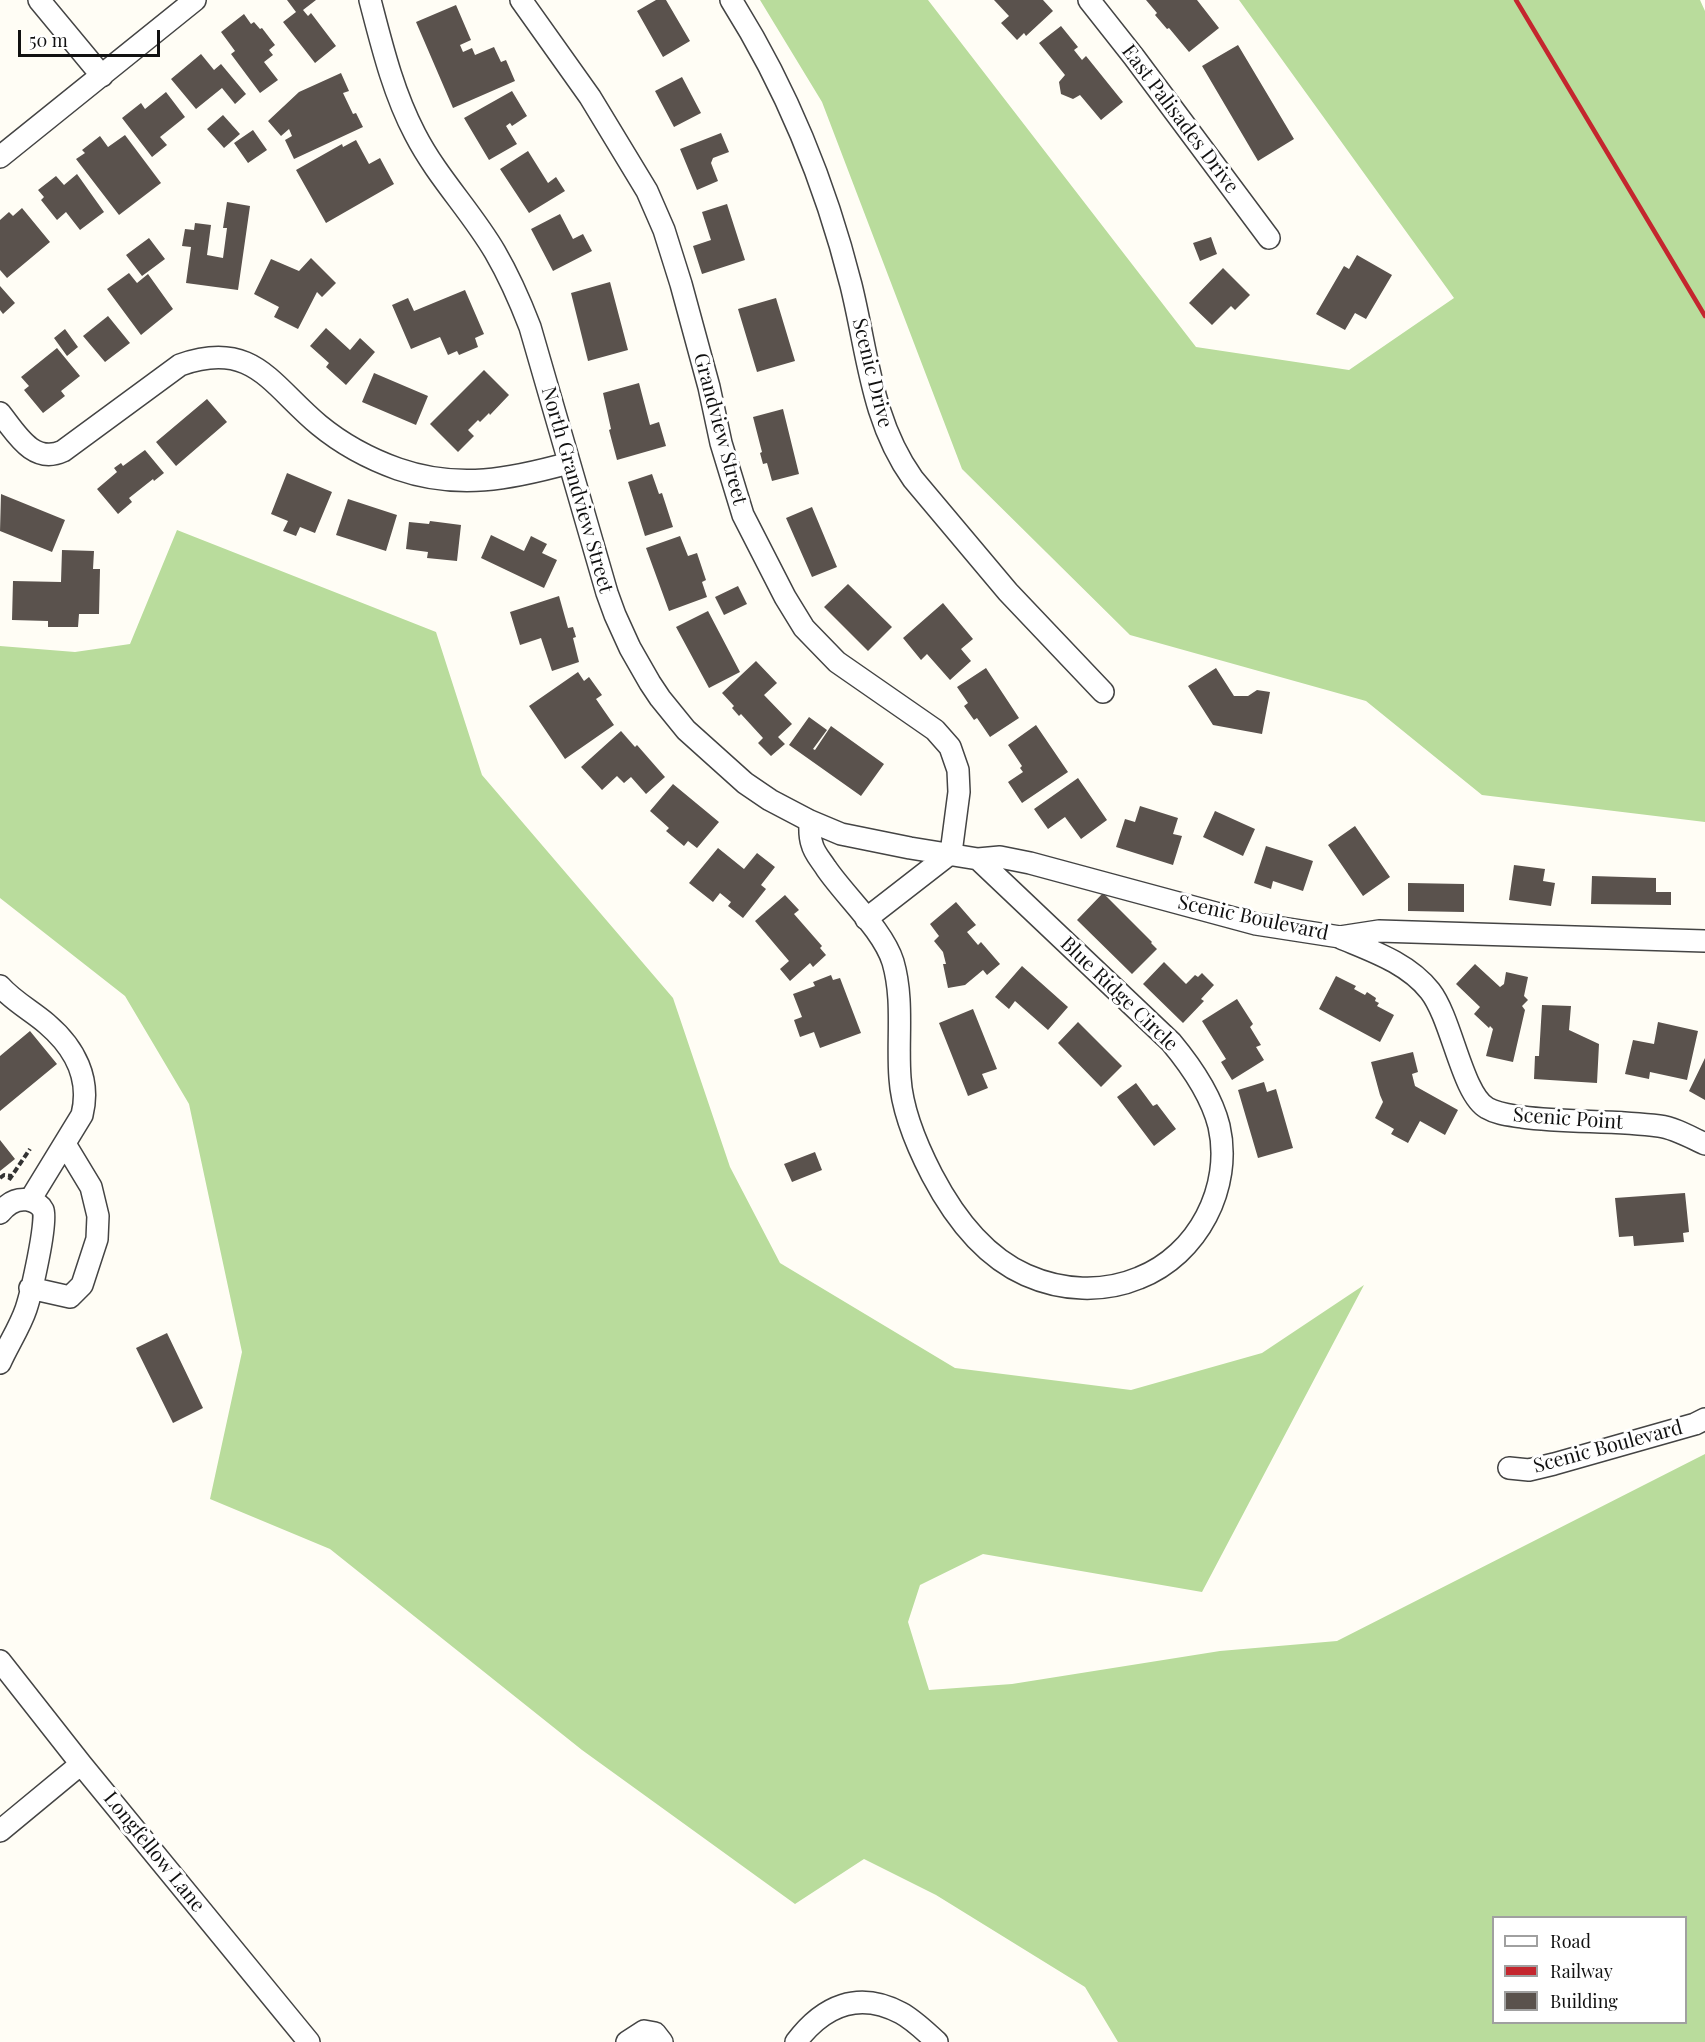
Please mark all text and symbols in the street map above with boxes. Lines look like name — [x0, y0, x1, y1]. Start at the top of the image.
scale bar — [21, 18, 164, 56]
text: 50 m — [29, 28, 68, 52]
street label: East Palisades Drive — [1116, 40, 1244, 198]
street label: Scenic Drive — [847, 316, 897, 430]
street label: Grandview Street — [688, 350, 752, 508]
street label: North Grandview Street — [536, 384, 618, 596]
street label: Scenic Boulevard — [1175, 890, 1331, 946]
street label: Blue Ridge Circle — [1055, 932, 1183, 1056]
street label: Scenic Point — [1512, 1103, 1624, 1135]
street label: Scenic Boulevard — [1531, 1416, 1685, 1478]
street label: Longfellow Lane — [98, 1787, 210, 1917]
legend — [1492, 1916, 1687, 2024]
text: Road — [1550, 1929, 1591, 1953]
text: Railway — [1550, 1959, 1613, 1983]
text: Building — [1550, 1989, 1618, 2013]

